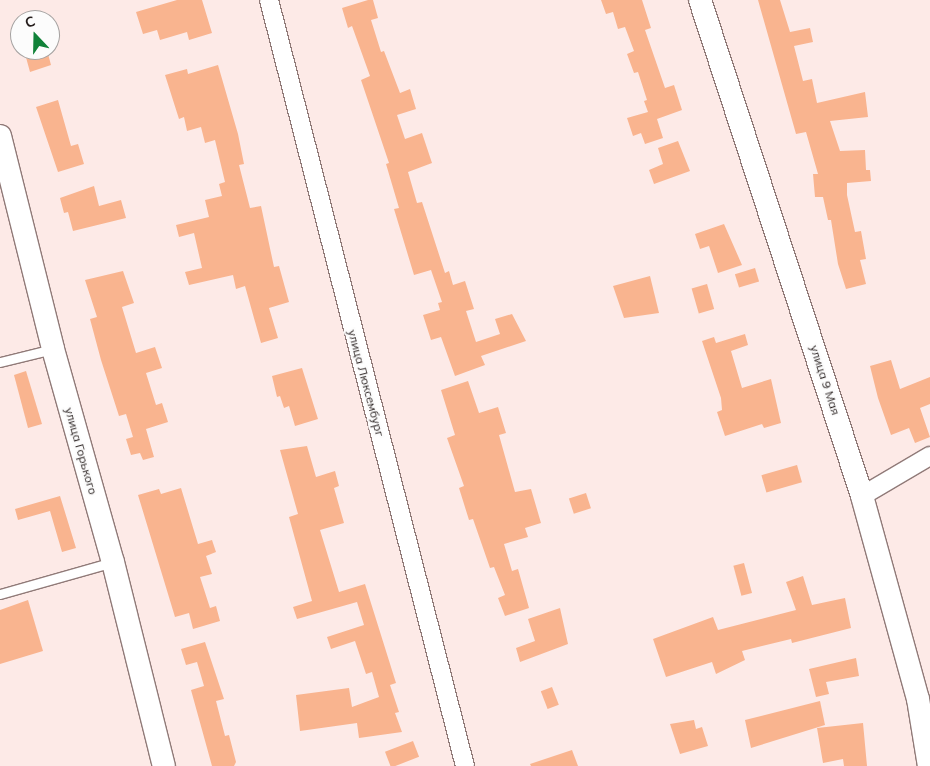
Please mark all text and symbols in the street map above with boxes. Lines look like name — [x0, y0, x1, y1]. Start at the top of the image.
north arrow — [10, 10, 60, 60]
text: С — [22, 12, 38, 32]
street label: улица Люксембург — [345, 328, 387, 438]
street label: улица 9 Мая — [807, 343, 843, 417]
street label: улица Горького — [62, 406, 100, 496]

